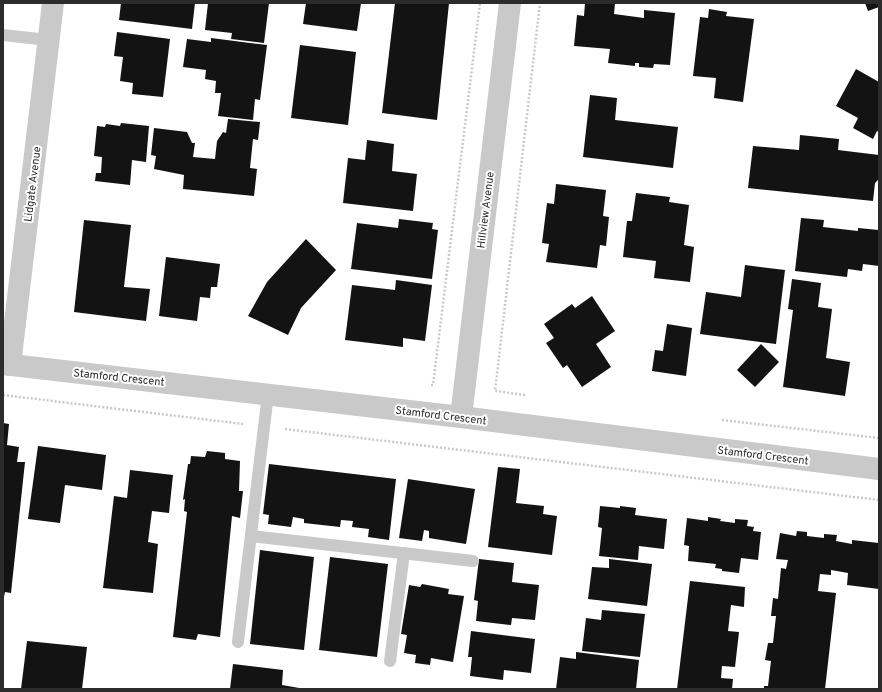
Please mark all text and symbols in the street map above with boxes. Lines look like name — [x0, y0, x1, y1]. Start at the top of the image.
street label: Lidgate Avenue — [21, 146, 45, 223]
street label: Hillview Avenue — [474, 171, 498, 249]
street label: Stamford Crescent — [73, 366, 165, 390]
street label: Stamford Crescent — [394, 403, 487, 429]
street label: Stamford Crescent — [716, 443, 809, 469]

